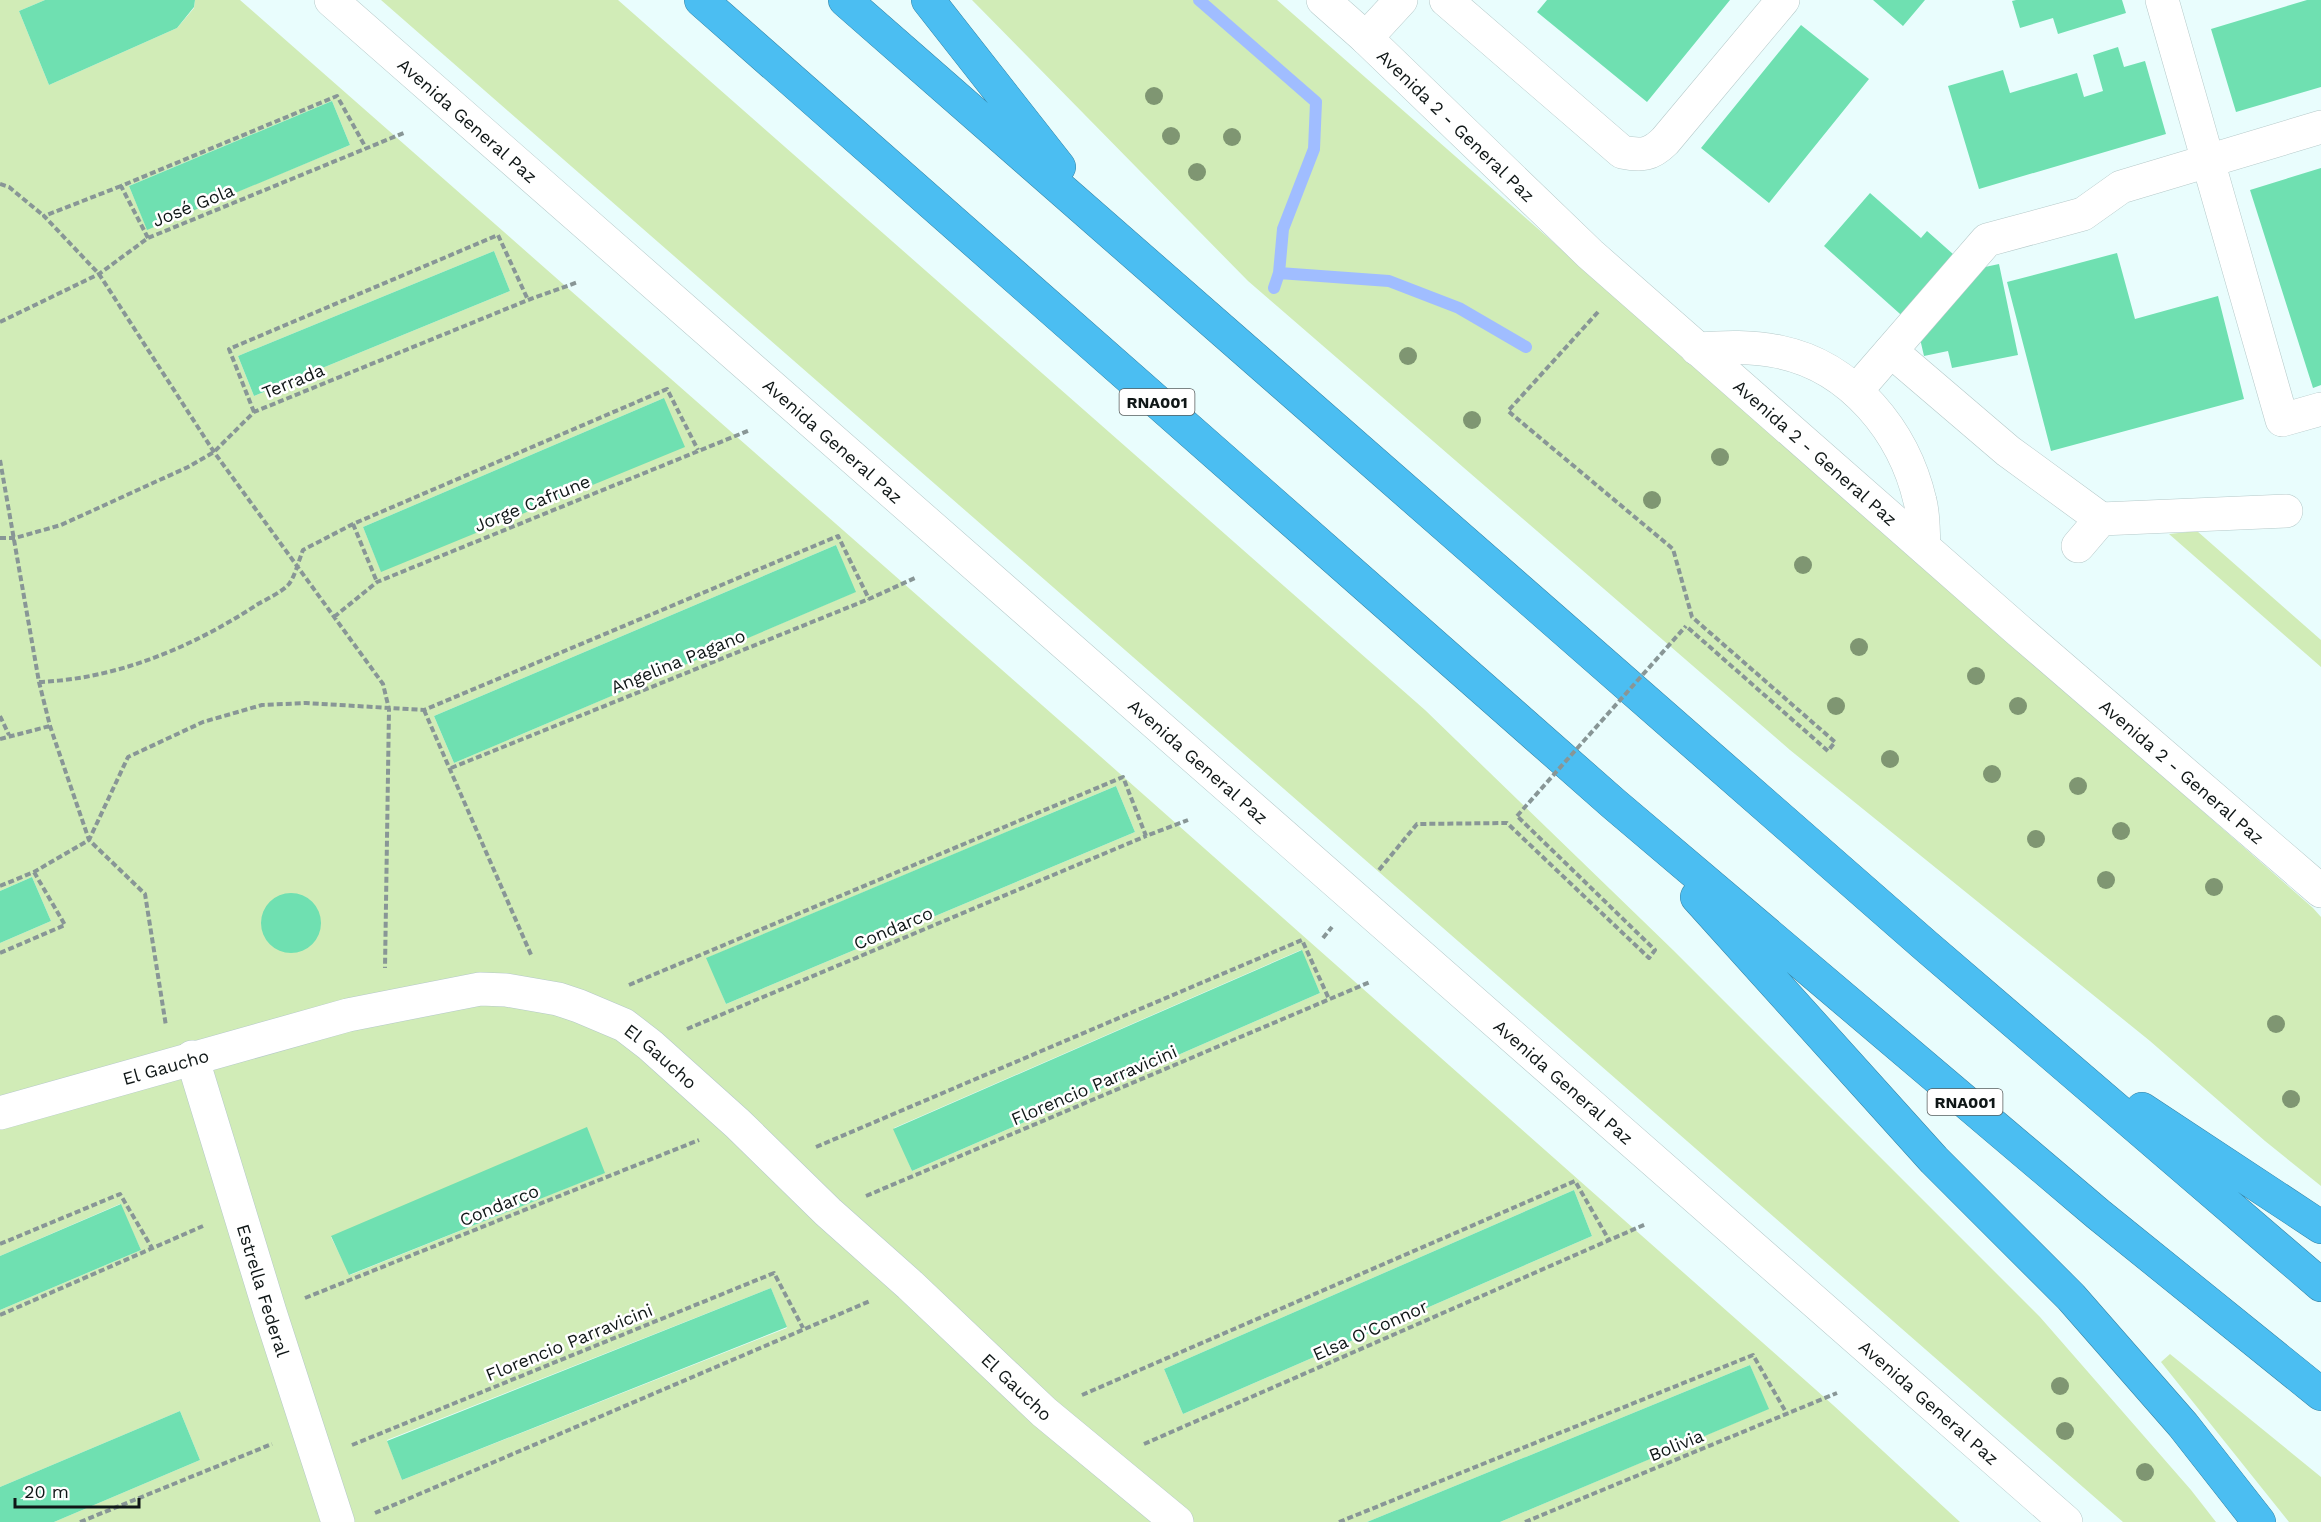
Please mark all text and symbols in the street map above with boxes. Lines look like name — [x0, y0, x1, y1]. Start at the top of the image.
street label: Avenida 2 - General Paz — [1373, 45, 1539, 206]
street label: Avenida General Paz — [394, 53, 542, 187]
street label: José Gola — [149, 179, 237, 231]
street label: Terrada — [259, 359, 327, 403]
street label: Avenida General Paz — [759, 374, 907, 507]
street label: Avenida 2 - General Paz — [1730, 375, 1902, 530]
road number: RNA001 — [1120, 389, 1194, 415]
street label: Jorge Cafrune — [471, 470, 593, 536]
street label: Angelina Pagano — [608, 624, 748, 698]
street label: Avenida General Paz — [1125, 694, 1272, 828]
street label: Avenida 2 - General Paz — [2096, 695, 2269, 848]
street label: Condarco — [850, 902, 936, 954]
street label: Avenida General Paz — [1490, 1015, 1638, 1148]
street label: El Gaucho — [621, 1019, 702, 1093]
street label: Florencio Parravicini — [1008, 1041, 1180, 1129]
street label: El Gaucho — [120, 1044, 211, 1089]
road number: RNA001 — [1928, 1089, 2002, 1115]
street label: Condarco — [456, 1180, 542, 1230]
street label: Estrella Federal — [233, 1221, 294, 1360]
street label: Elsa O'Connor — [1309, 1295, 1431, 1365]
street label: Florencio Parravicini — [482, 1299, 656, 1385]
street label: Avenida General Paz — [1855, 1335, 2003, 1469]
street label: El Gaucho — [978, 1348, 1056, 1425]
street label: Bolivia — [1646, 1425, 1706, 1465]
scale bar — [15, 1471, 140, 1509]
text: 20 m — [24, 1481, 69, 1502]

